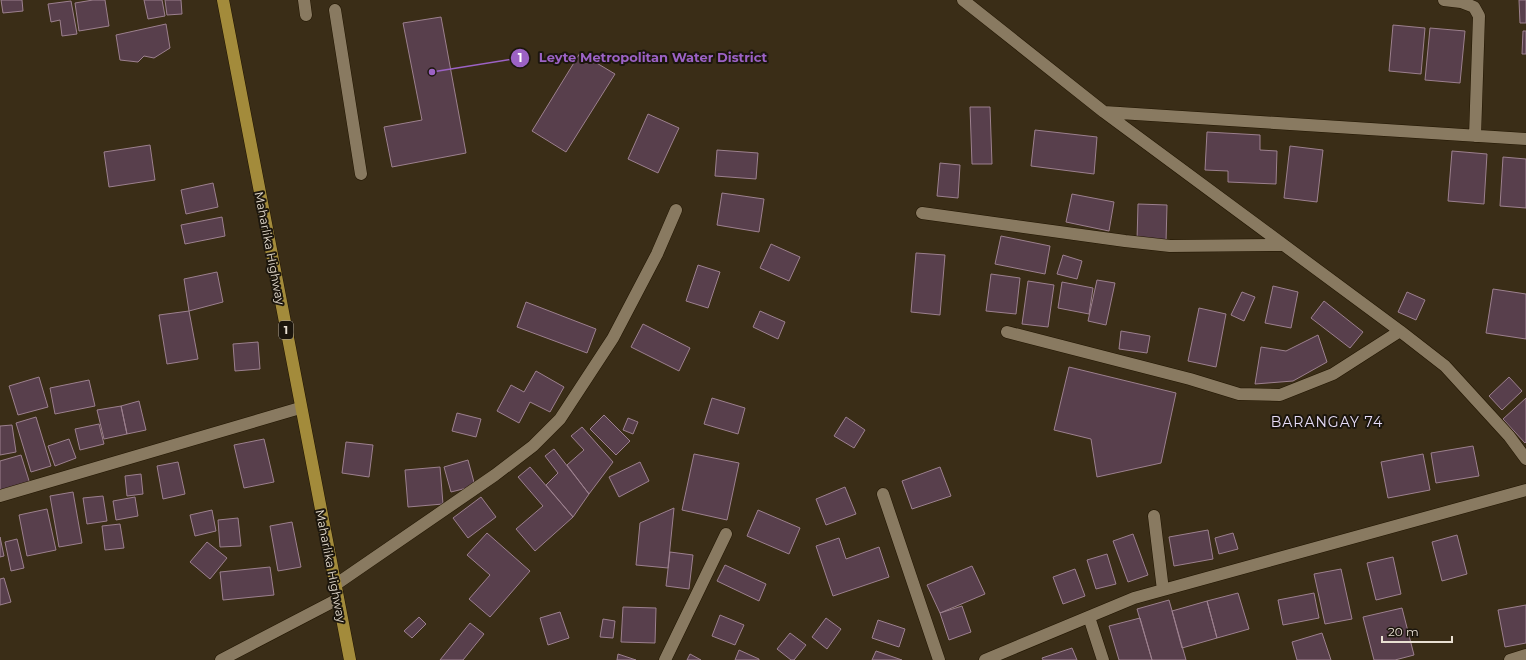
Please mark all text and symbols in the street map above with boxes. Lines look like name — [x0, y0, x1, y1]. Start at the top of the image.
callout: Leyte Metropolitan Water District — [510, 45, 775, 70]
text: Leyte Metropolitan Water District — [539, 49, 768, 65]
text: 1 — [518, 50, 522, 65]
street label: Maharlika Highway — [252, 190, 288, 306]
road number: 1 — [279, 321, 293, 339]
district label: BARANGAY 74 — [1271, 413, 1383, 431]
street label: Maharlika Highway — [313, 508, 349, 624]
scale bar — [1382, 618, 1452, 644]
text: 20 m — [1388, 624, 1419, 639]

